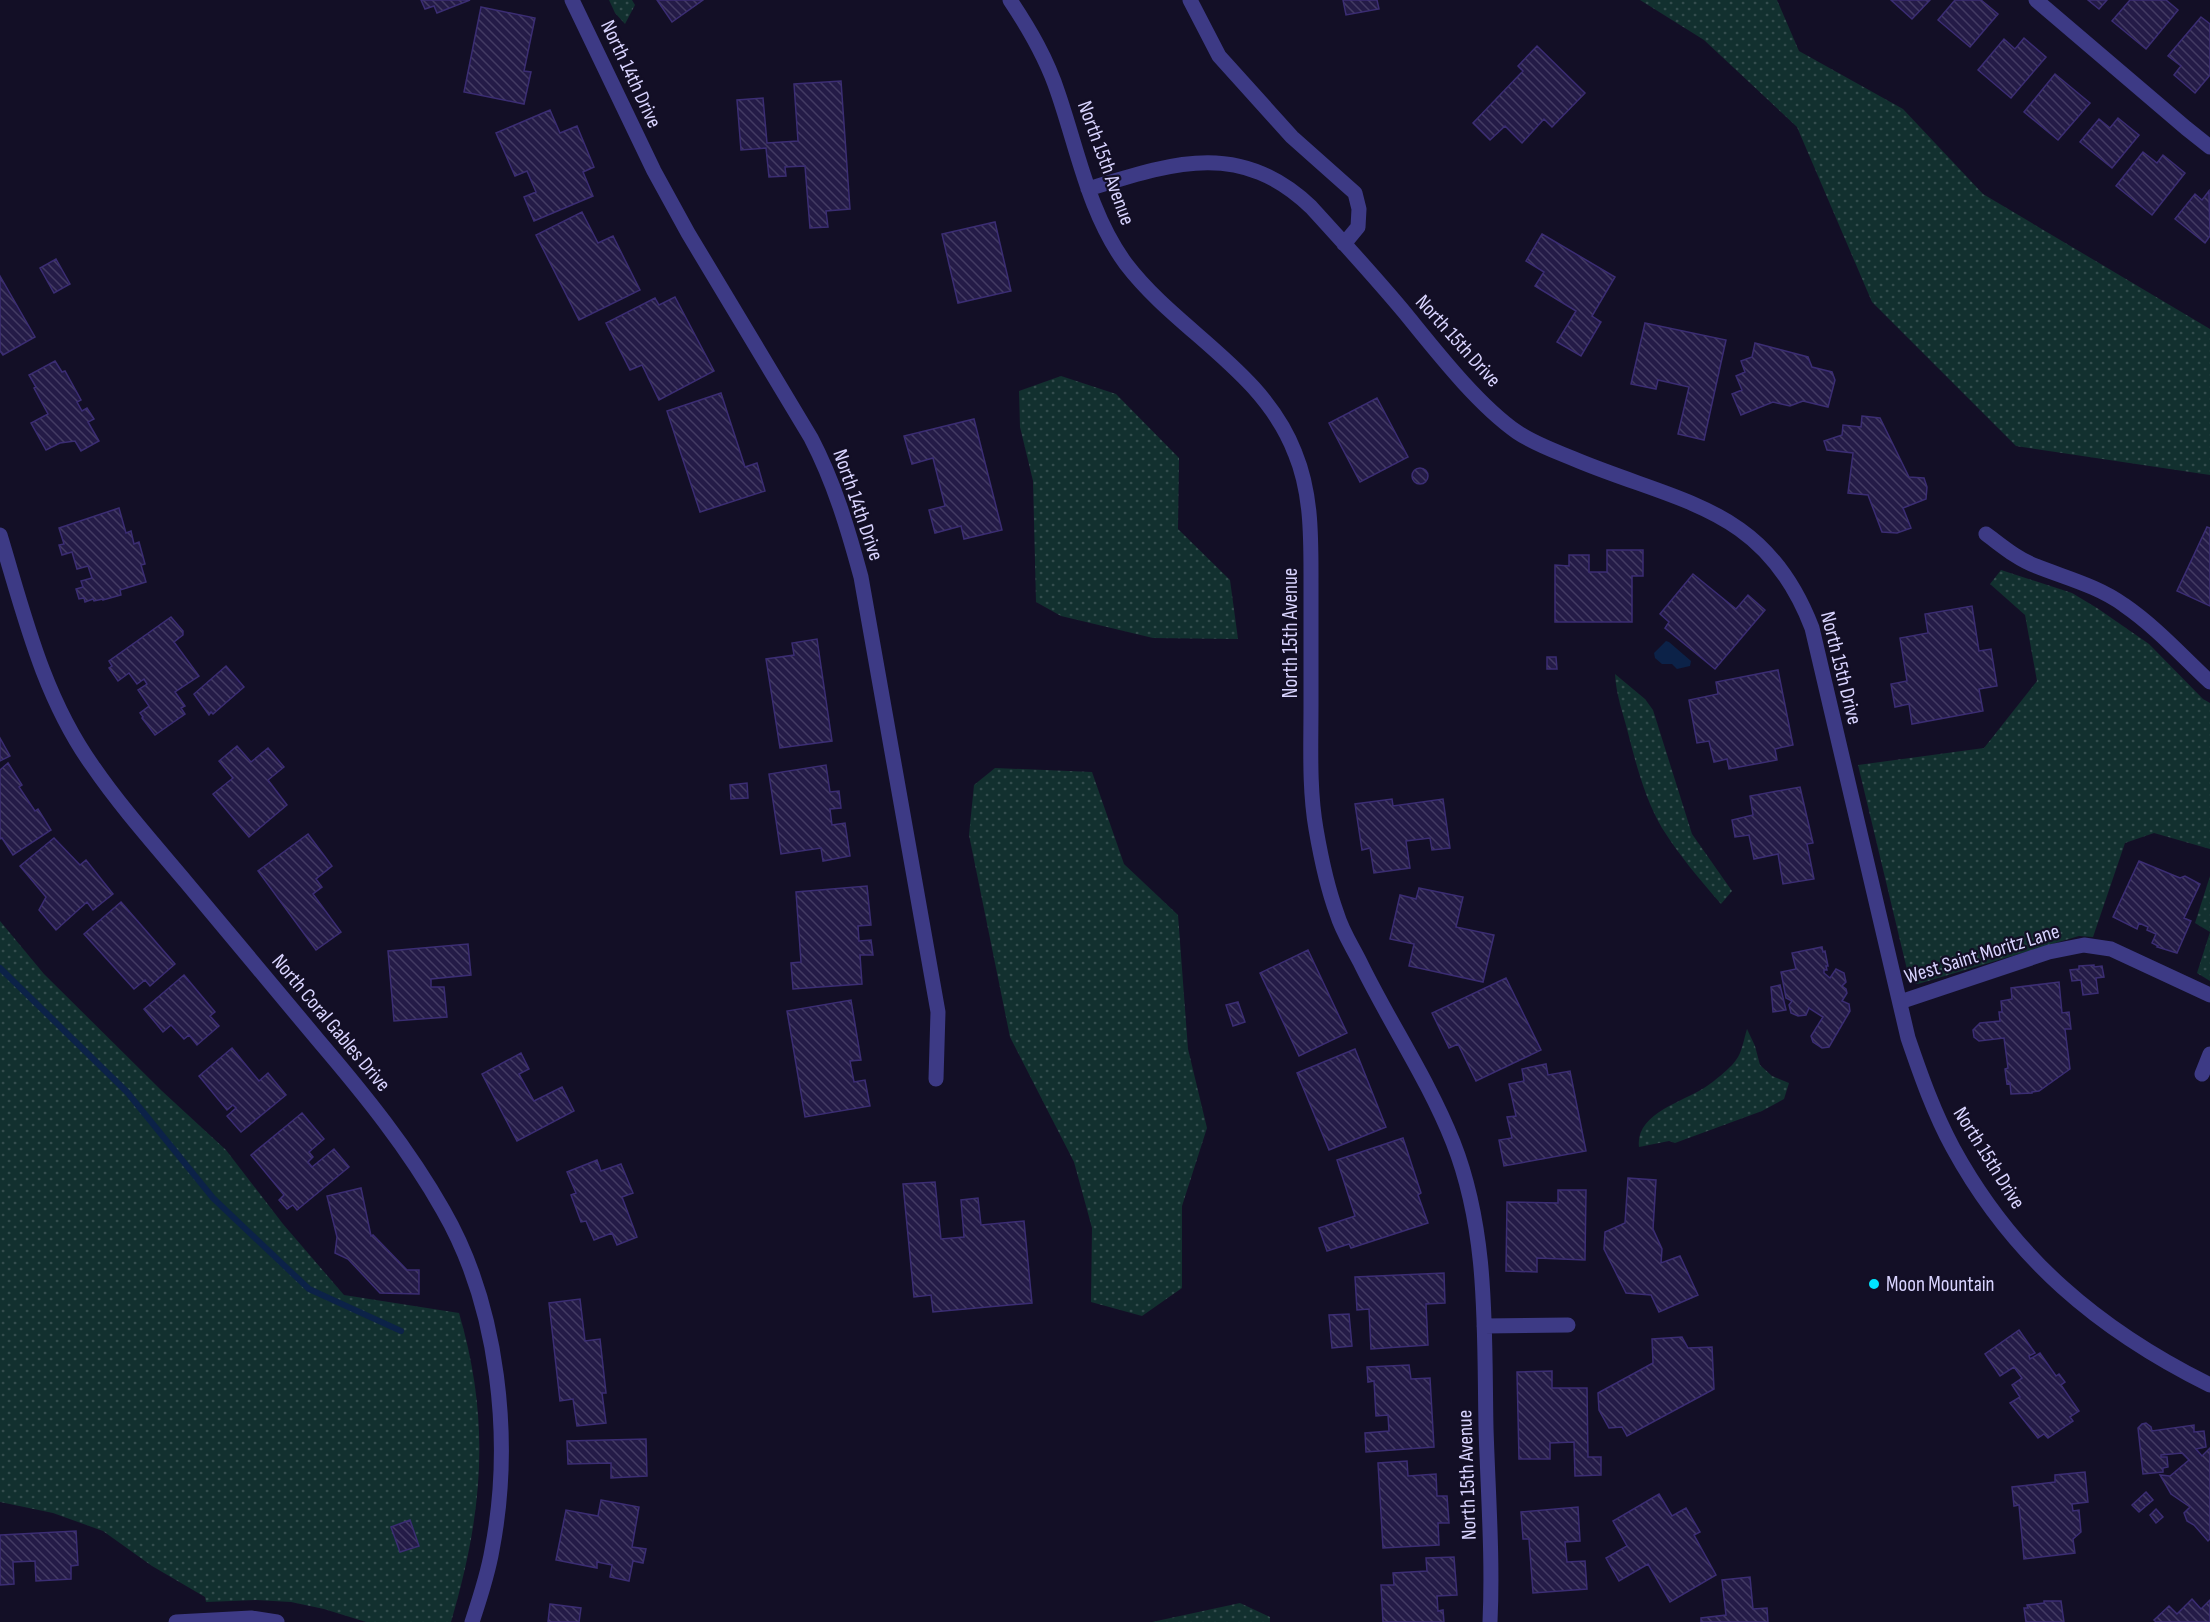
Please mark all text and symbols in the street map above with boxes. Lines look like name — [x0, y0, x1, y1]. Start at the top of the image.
street label: North 14th Drive — [595, 16, 667, 132]
street label: North 15th Avenue — [1072, 98, 1140, 228]
street label: North 15th Drive — [1410, 290, 1506, 392]
street label: North 14th Drive — [827, 446, 889, 564]
street label: North 15th Avenue — [1278, 568, 1303, 698]
street label: North 15th Drive — [1815, 609, 1867, 727]
street label: West Saint Moritz Lane — [1901, 919, 2063, 989]
street label: North Coral Gables Drive — [266, 949, 396, 1097]
street label: North 15th Drive — [1948, 1102, 2030, 1214]
place label: Moon Mountain — [1886, 1272, 1995, 1297]
marker: Moon Mountain — [1867, 1277, 1881, 1291]
street label: North 15th Avenue — [1452, 1409, 1482, 1541]

